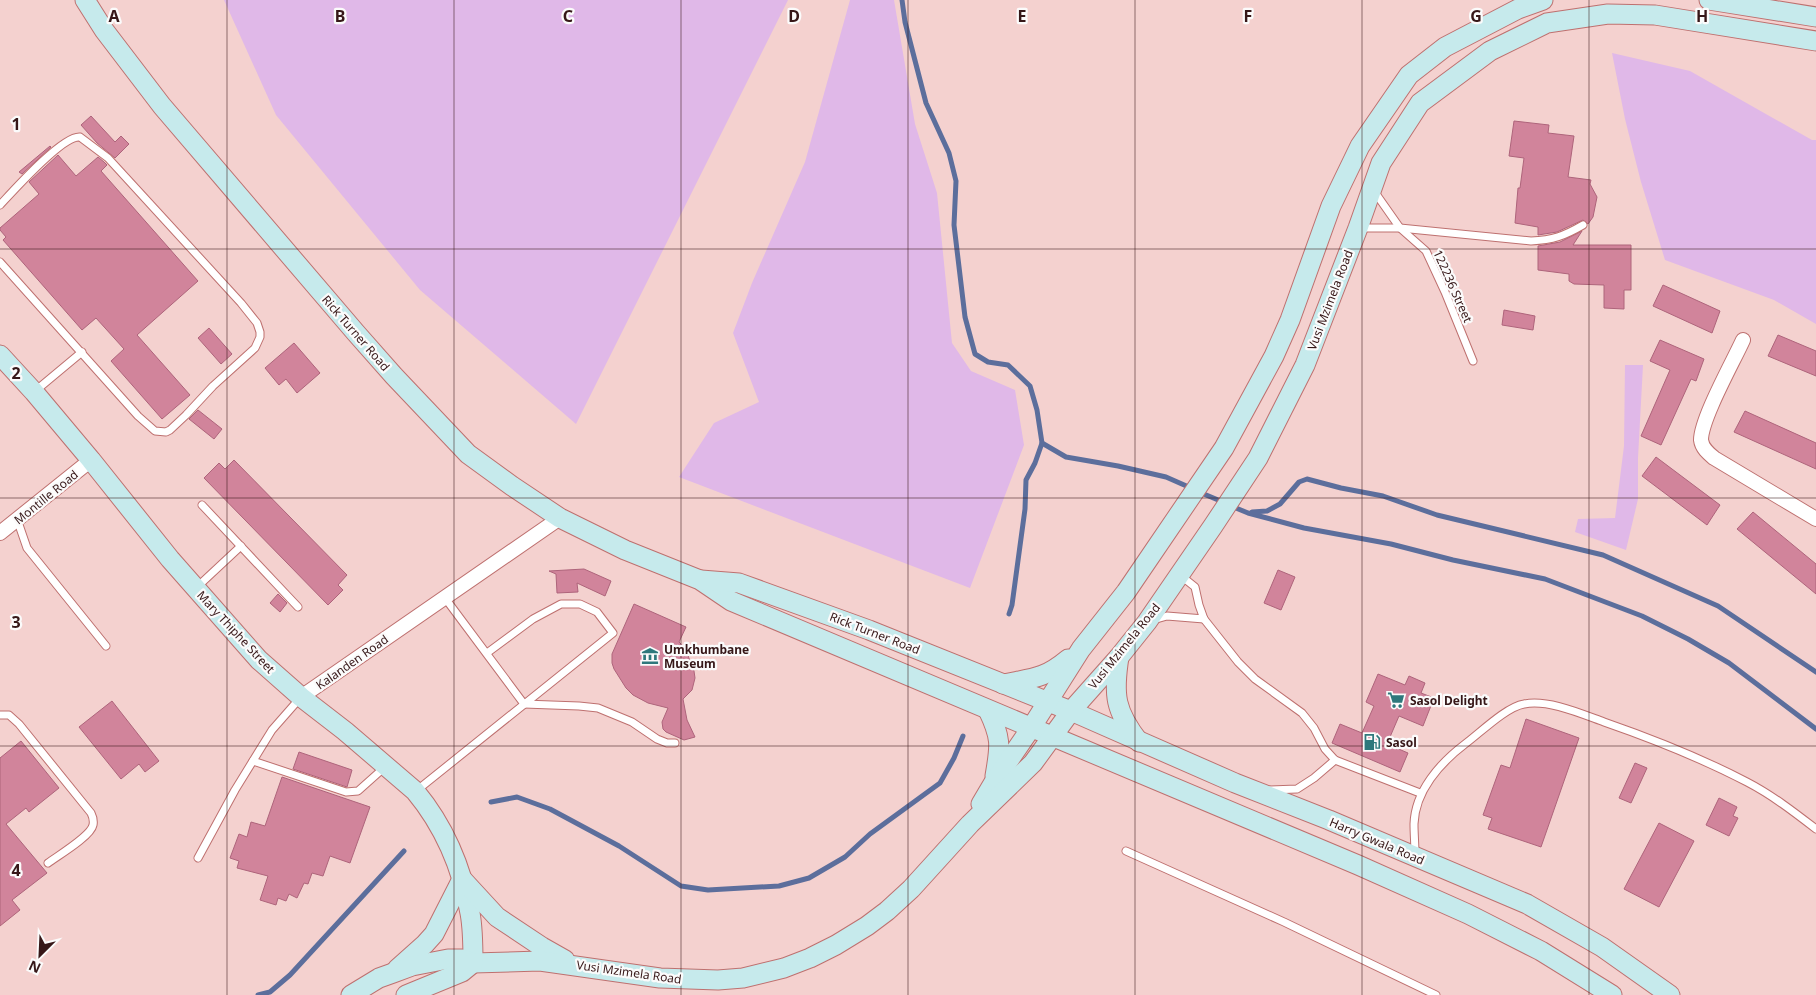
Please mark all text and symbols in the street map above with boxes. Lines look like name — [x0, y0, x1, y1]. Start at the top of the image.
text: A — [108, 5, 120, 27]
text: B — [335, 5, 345, 27]
text: C — [563, 5, 573, 27]
text: D — [788, 5, 800, 27]
text: E — [1018, 5, 1027, 27]
text: F — [1244, 5, 1252, 27]
text: G — [1470, 5, 1482, 27]
text: H — [1696, 5, 1708, 27]
text: 1 — [11, 113, 21, 135]
street label: 122236 Street — [1429, 247, 1477, 326]
street label: Vusi Mzimela Road — [1303, 248, 1357, 352]
street label: Rick Turner Road — [318, 291, 394, 375]
text: 2 — [11, 362, 21, 384]
street label: Montille Road — [10, 466, 82, 528]
street label: Mary Thiphe Street — [193, 587, 279, 677]
street label: Vusi Mzimela Road — [1084, 600, 1164, 692]
street label: Rick Turner Road — [827, 608, 923, 658]
text: 3 — [11, 611, 21, 633]
street label: Kalanden Road — [312, 631, 392, 693]
place label: Umkhumbane Museum — [664, 641, 749, 672]
museum icon: Umkhumbane Museum — [640, 646, 660, 666]
supermarket icon: Sasol Delight — [1386, 690, 1406, 710]
place label: Sasol Delight — [1410, 692, 1488, 709]
fuel station icon: Sasol — [1362, 732, 1382, 752]
place label: Sasol — [1386, 734, 1417, 751]
street label: Harry Gwala Road — [1327, 813, 1427, 869]
text: 4 — [11, 859, 21, 881]
north arrow — [15, 930, 65, 980]
text: N — [25, 956, 44, 978]
street label: Vusi Mzimela Road — [575, 956, 683, 988]

